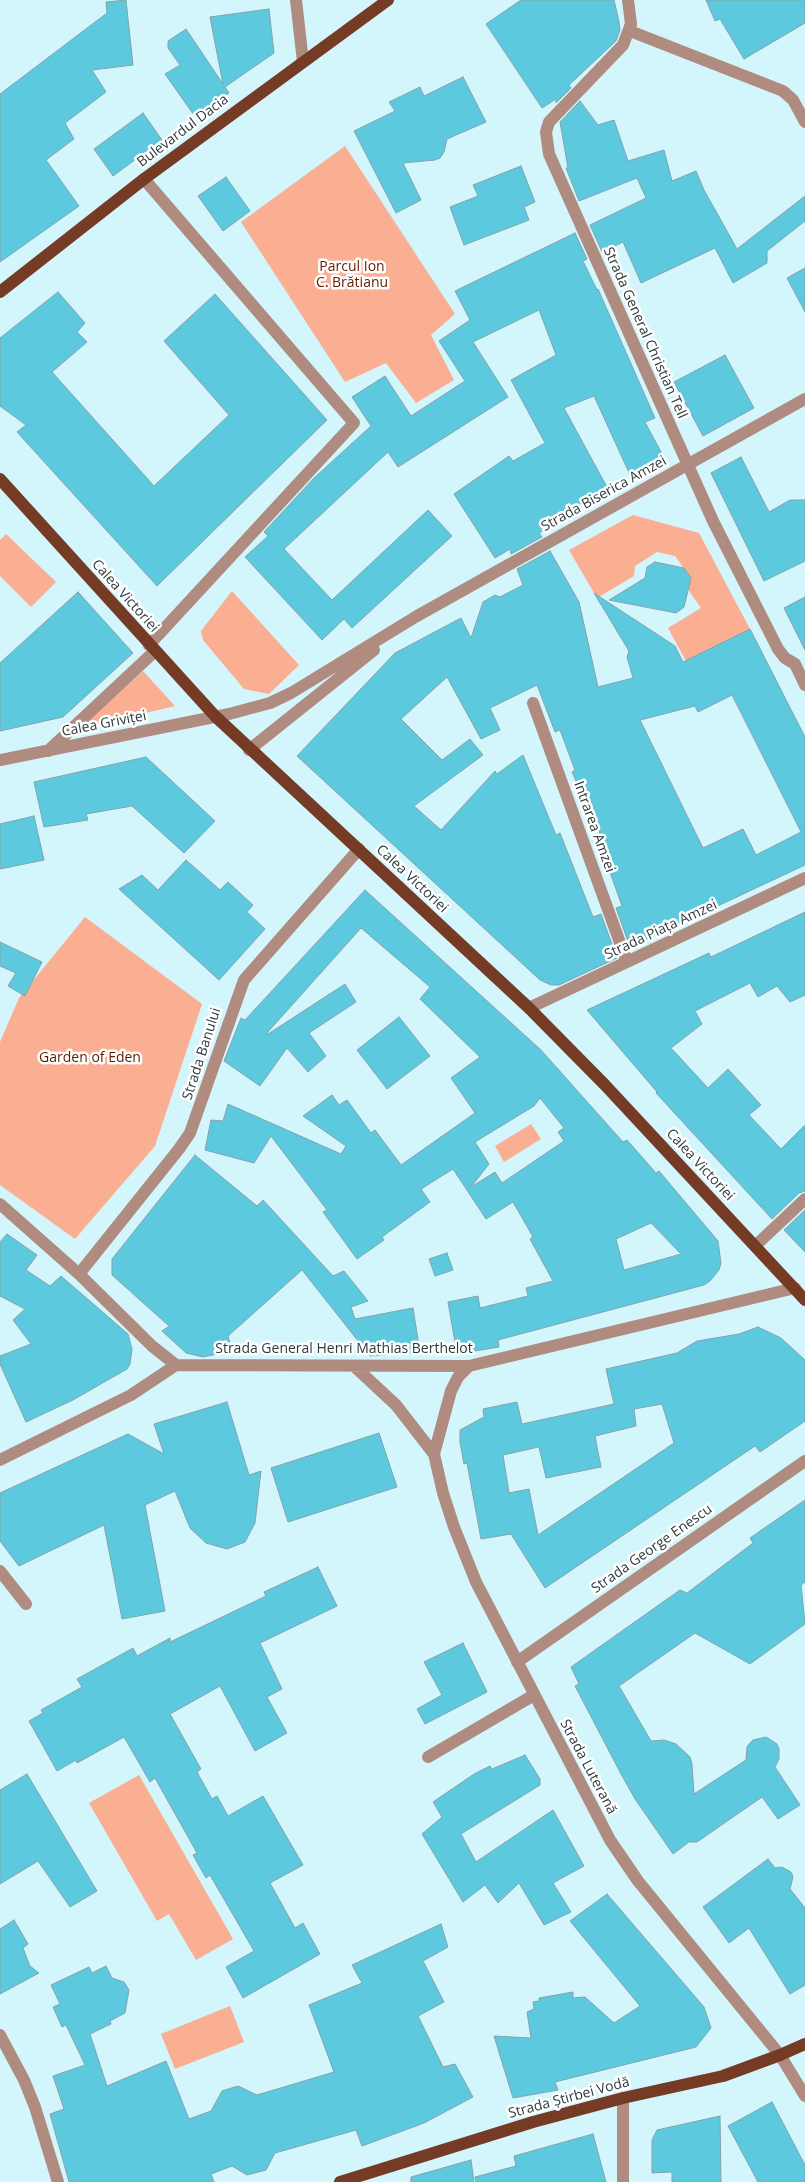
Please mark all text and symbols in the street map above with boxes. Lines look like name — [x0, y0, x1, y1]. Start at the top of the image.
street label: Bulevardul Dacia — [134, 91, 232, 171]
street label: Strada General Christian Tell — [600, 245, 690, 421]
park label: Parcul Ion C. Brătianu — [316, 259, 388, 292]
street label: Strada Biserica Amzei — [539, 453, 669, 535]
street label: Calea Victoriei — [88, 556, 162, 636]
street label: Calea Griviței — [60, 708, 148, 740]
street label: Intrarea Amzei — [570, 779, 618, 875]
street label: Calea Victoriei — [373, 841, 451, 917]
street label: Strada Piața Amzei — [602, 897, 720, 963]
street label: Strada Banului — [179, 1006, 225, 1102]
park label: Garden of Eden — [39, 1050, 141, 1066]
street label: Calea Victoriei — [662, 1126, 738, 1204]
street label: Strada General Henri Mathias Berthelot — [215, 1341, 473, 1357]
street label: Strada George Enescu — [588, 1501, 716, 1597]
street label: Strada Luterană — [556, 1717, 620, 1817]
street label: Strada Știrbei Vodă — [507, 2074, 631, 2122]

